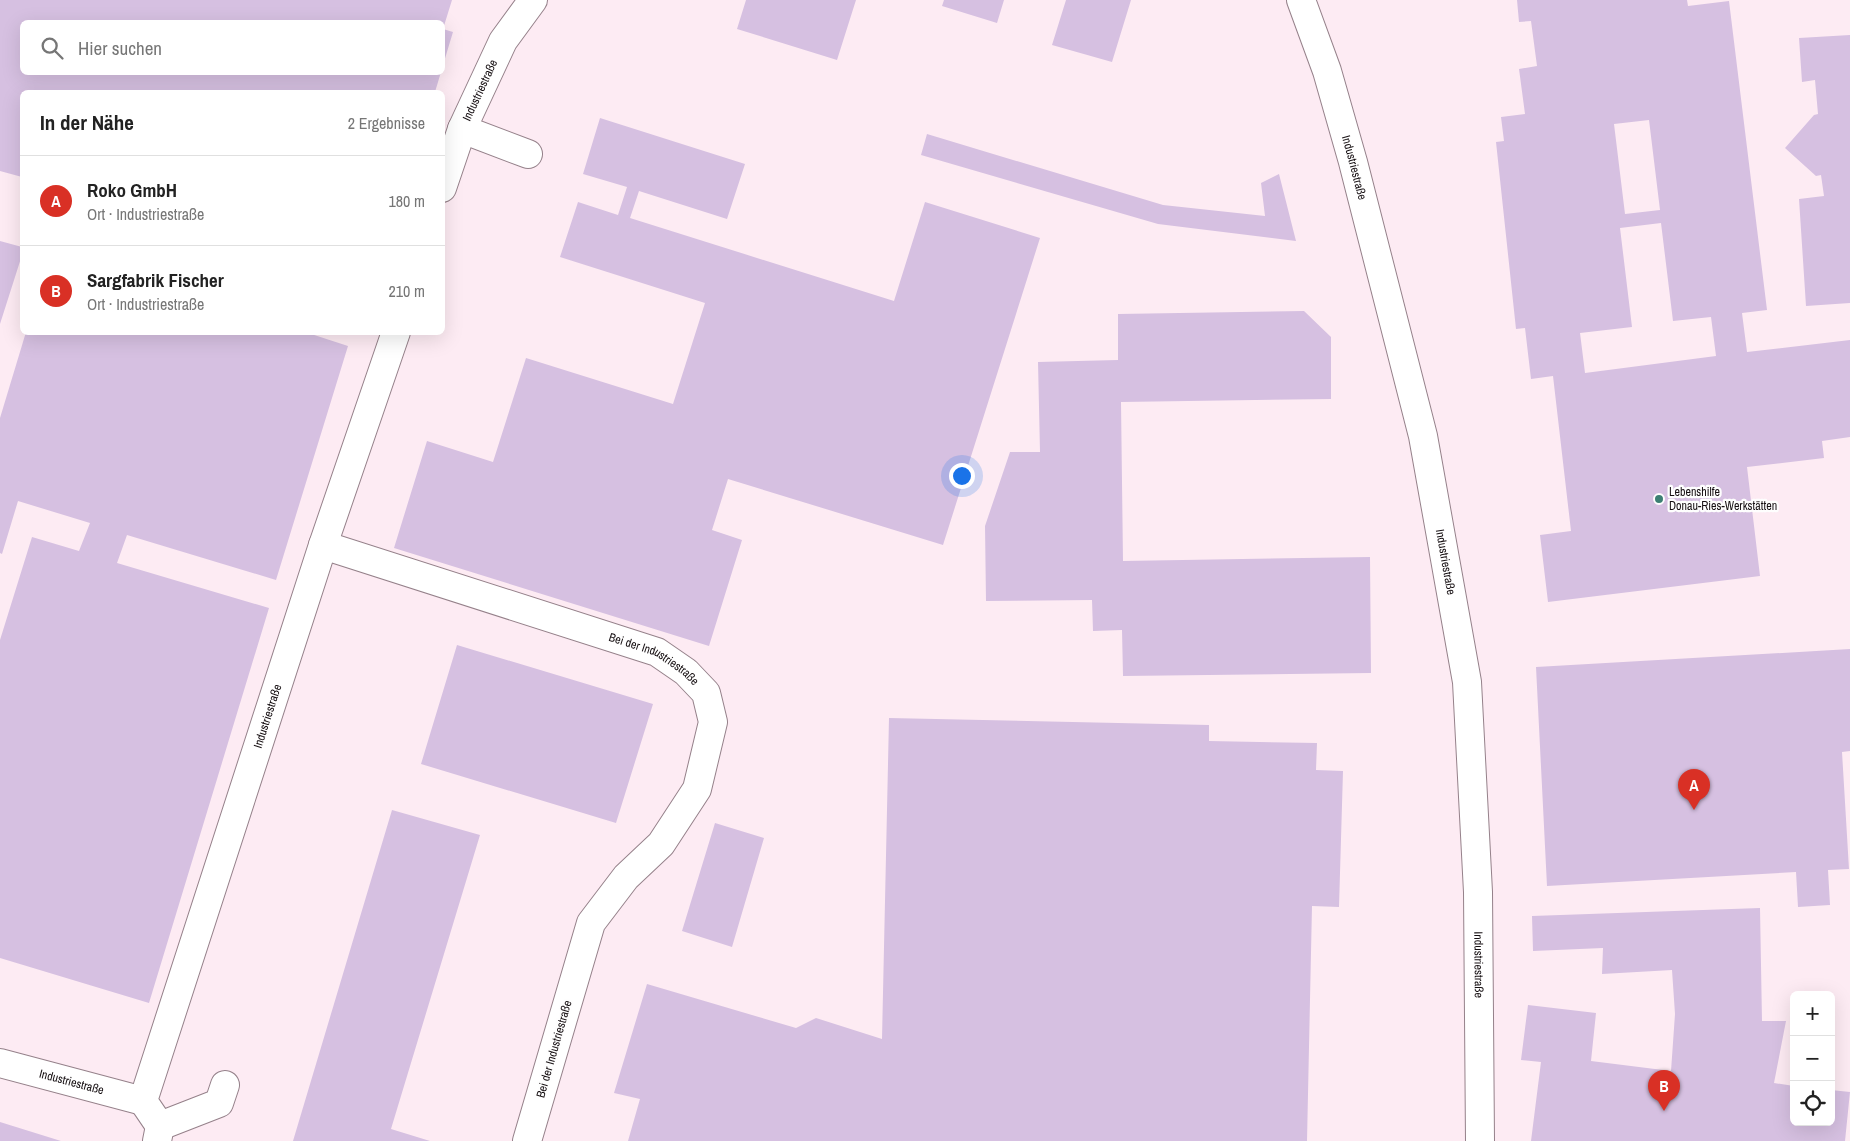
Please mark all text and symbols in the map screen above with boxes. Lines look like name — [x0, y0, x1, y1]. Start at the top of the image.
search box — [20, 20, 445, 75]
icon: search — [38, 34, 66, 62]
text: Hier suchen — [78, 35, 162, 61]
street label: Industriestraße — [459, 57, 501, 124]
text: In der Nähe — [40, 108, 134, 137]
text: 2 Ergebnisse — [348, 112, 425, 134]
street label: Industriestraße — [1338, 133, 1370, 202]
text: Roko GmbH — [87, 177, 177, 203]
text: A — [51, 190, 61, 212]
text: 180 m — [389, 190, 425, 212]
text: Ort · Industriestraße — [87, 203, 204, 225]
text: Sargfabrik Fischer — [87, 267, 224, 293]
text: B — [51, 280, 61, 302]
text: 210 m — [389, 280, 425, 302]
text: Ort · Industriestraße — [87, 293, 204, 315]
your location — [949, 463, 975, 489]
place label: Lebenshilfe Donau-Ries-Werkstätten — [1669, 484, 1777, 514]
marker: Lebenshilfe Donau-Ries-Werkstätten — [1653, 493, 1665, 505]
street label: Industriestraße — [1432, 528, 1459, 596]
street label: Bei der Industriestraße — [607, 629, 702, 689]
street label: Industriestraße — [250, 682, 285, 750]
pin: A — [1678, 769, 1710, 810]
street label: Industriestraße — [1470, 932, 1487, 998]
map controls — [1790, 991, 1835, 1126]
button: + — [1790, 991, 1835, 1036]
street label: Bei der Industriestraße — [532, 998, 576, 1100]
button: − — [1790, 1036, 1835, 1081]
street label: Industriestraße — [37, 1066, 106, 1098]
pin: B — [1648, 1070, 1680, 1111]
button: locate — [1790, 1081, 1835, 1126]

